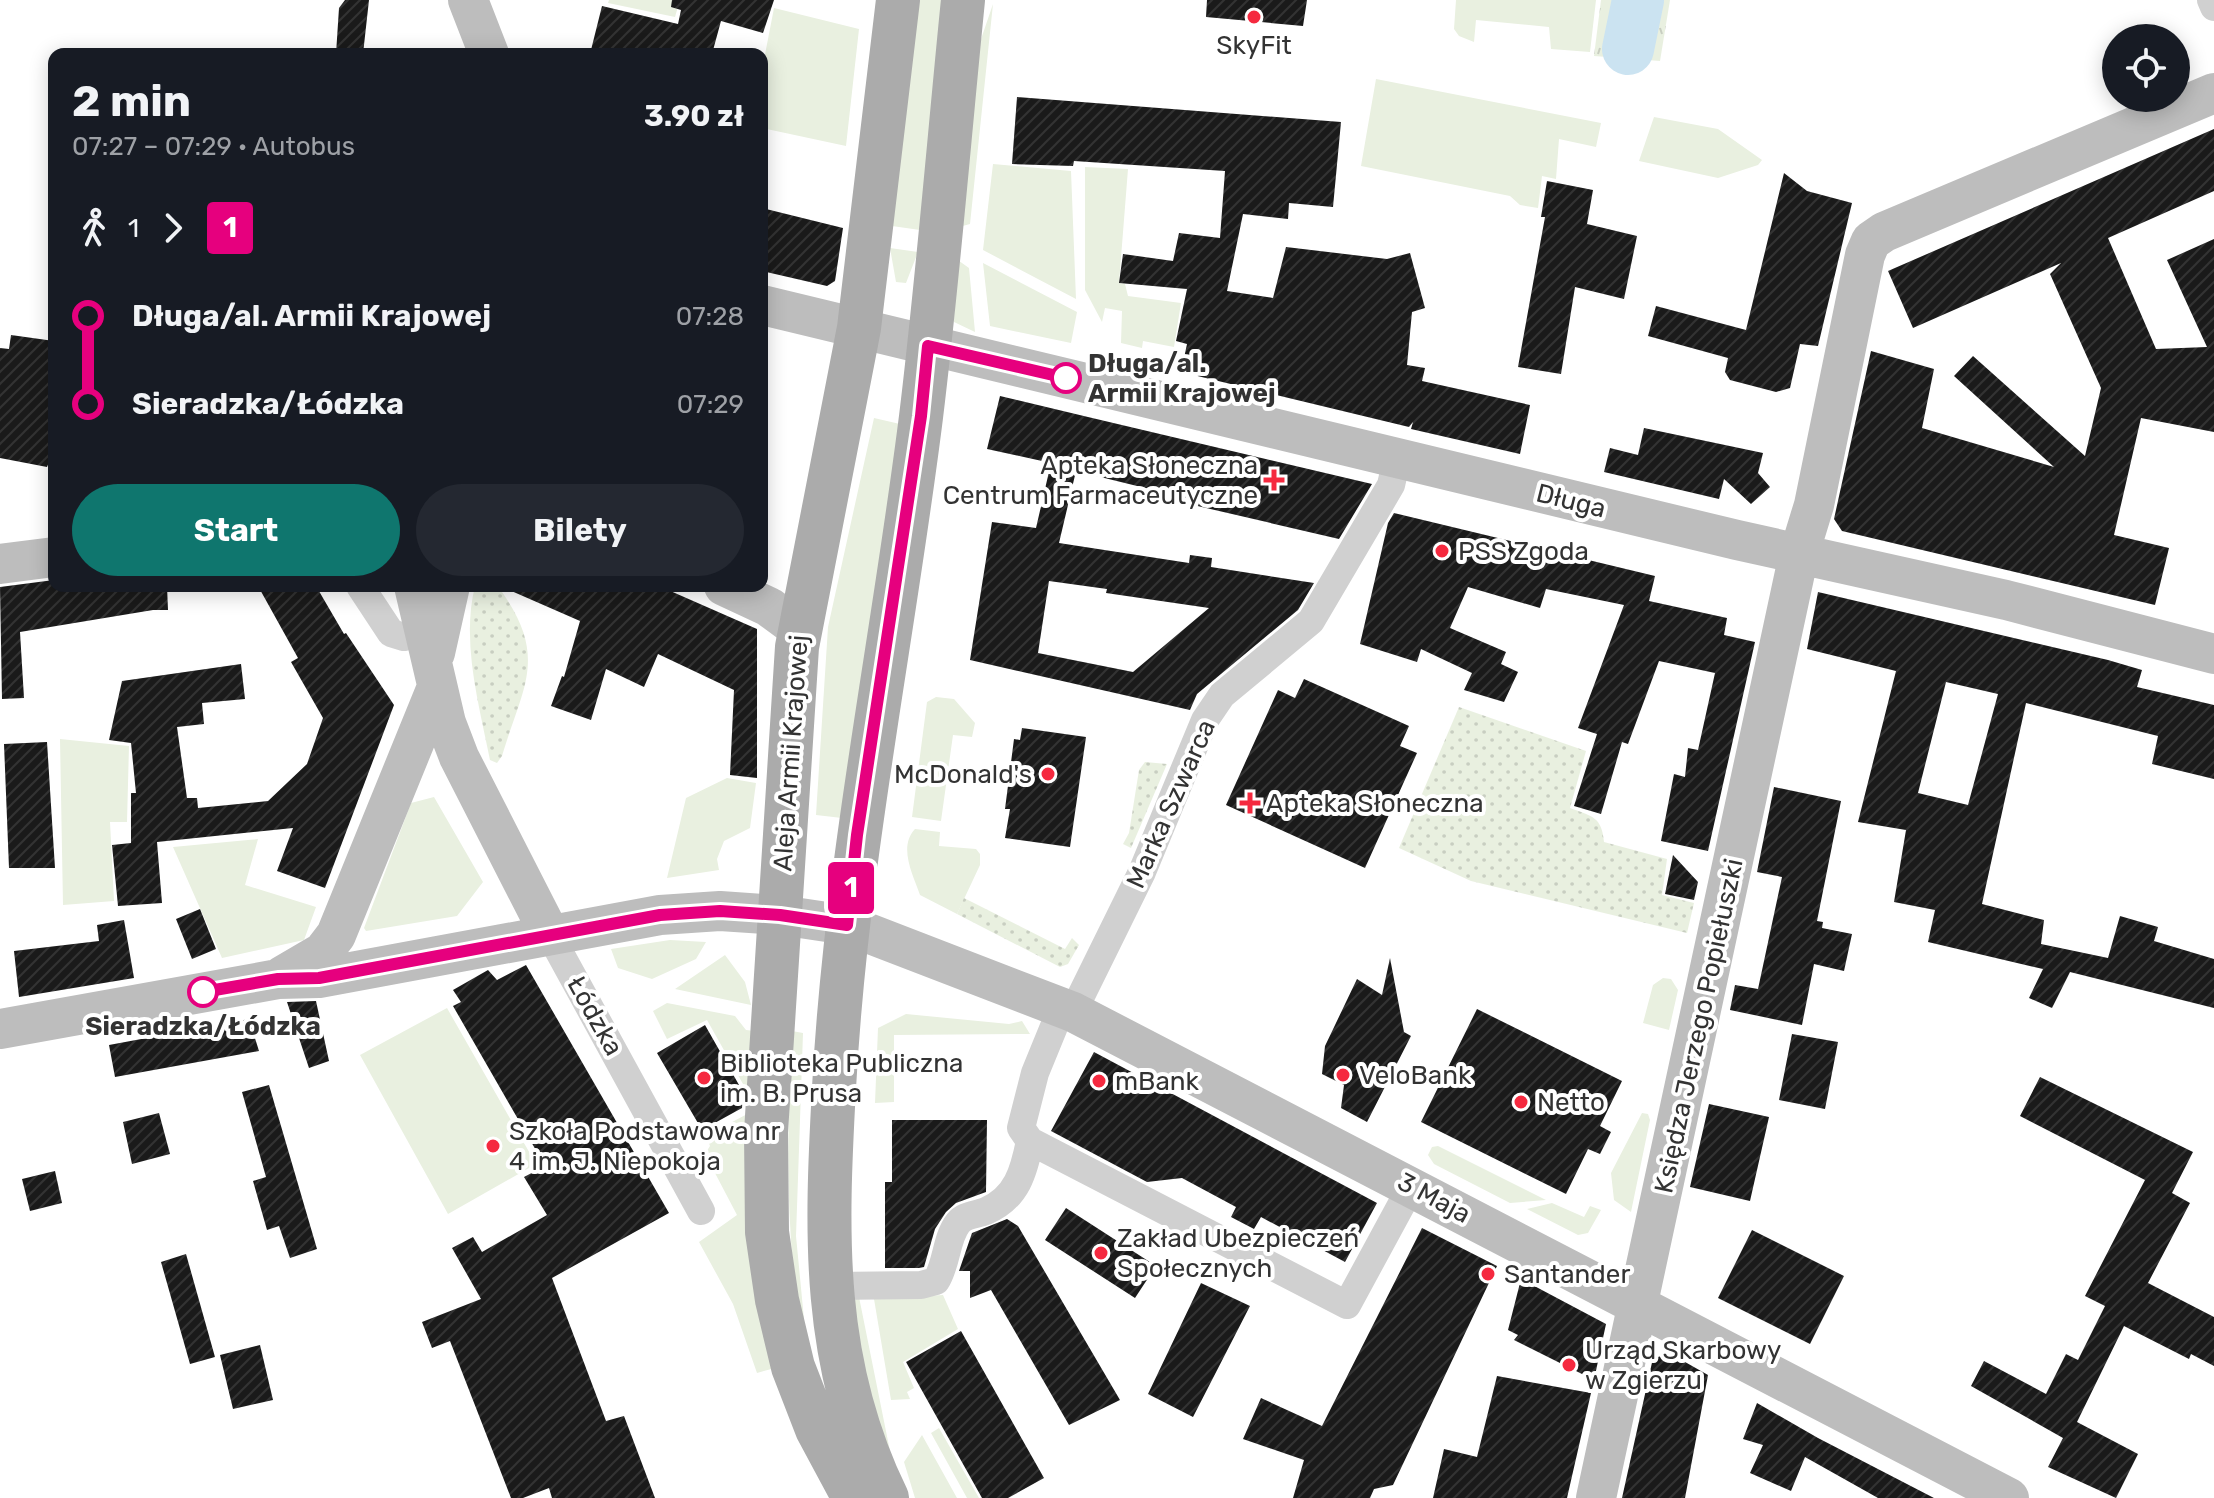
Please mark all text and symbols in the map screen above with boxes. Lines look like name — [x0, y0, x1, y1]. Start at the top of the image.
marker: SkyFit — [1245, 8, 1263, 26]
map controls — [2102, 24, 2190, 112]
button: locate — [2102, 24, 2190, 112]
place label: SkyFit — [1216, 30, 1292, 61]
text: 2 min — [72, 75, 191, 127]
text: 3.90 zł — [644, 98, 744, 134]
text: 07:27 – 07:29 · Autobus — [72, 131, 355, 162]
icon: walk — [72, 206, 116, 250]
icon: forward — [151, 206, 195, 250]
text: 1 — [223, 211, 237, 244]
text: 1 — [128, 213, 139, 244]
text: Długa/al. Armii Krajowej — [132, 298, 491, 334]
text: 07:28 — [676, 301, 744, 332]
place label: Długa/al. Armii Krajowej — [1088, 348, 1276, 409]
marker: Długa/al. Armii Krajowej — [1051, 363, 1081, 393]
text: Sieradzka/Łódzka — [132, 386, 404, 422]
text: 07:29 — [677, 389, 744, 420]
place label: Apteka Słoneczna Centrum Farmaceutyczne — [943, 450, 1258, 511]
marker: Apteka Słoneczna Centrum Farmaceutyczne — [1265, 471, 1283, 489]
street label: Długa — [1533, 477, 1609, 525]
button: Start — [72, 484, 400, 576]
button: Bilety — [416, 484, 744, 576]
place label: PSS Zgoda — [1458, 536, 1589, 567]
marker: PSS Zgoda — [1433, 542, 1451, 560]
street label: Aleja Armii Krajowej — [767, 634, 815, 872]
street label: Marka Szwarca — [1120, 715, 1222, 893]
place label: McDonald's — [894, 759, 1032, 790]
marker: McDonald's — [1039, 765, 1057, 783]
place label: Apteka Słoneczna — [1266, 788, 1484, 819]
marker: Apteka Słoneczna — [1241, 794, 1259, 812]
street label: Księdza Jerzego Popiełuszki — [1648, 856, 1750, 1196]
line badge: 1 — [825, 862, 877, 914]
text: 1 — [844, 871, 858, 904]
street label: Łódzka — [561, 971, 629, 1061]
marker: Sieradzka/Łódzka — [188, 977, 218, 1007]
place label: Sieradzka/Łódzka — [85, 1011, 321, 1042]
place label: Biblioteka Publiczna im. B. Prusa — [720, 1048, 963, 1109]
place label: VeloBank — [1359, 1060, 1472, 1091]
place label: mBank — [1115, 1066, 1200, 1097]
marker: VeloBank — [1334, 1066, 1352, 1084]
marker: Biblioteka Publiczna im. B. Prusa — [695, 1069, 713, 1087]
marker: mBank — [1090, 1072, 1108, 1090]
place label: Netto — [1537, 1087, 1605, 1118]
marker: Netto — [1512, 1093, 1530, 1111]
place label: Szkoła Podstawowa nr 4 im. J. Niepokoja — [509, 1116, 781, 1177]
marker: Szkoła Podstawowa nr 4 im. J. Niepokoja — [484, 1137, 502, 1155]
street label: 3 Maja — [1392, 1166, 1476, 1230]
place label: Zakład Ubezpieczeń Społecznych — [1117, 1223, 1359, 1284]
marker: Zakład Ubezpieczeń Społecznych — [1092, 1244, 1110, 1262]
place label: Santander — [1504, 1259, 1630, 1290]
marker: Santander — [1479, 1265, 1497, 1283]
place label: Urząd Skarbowy w Zgierzu — [1585, 1335, 1781, 1396]
marker: Urząd Skarbowy w Zgierzu — [1560, 1356, 1578, 1374]

